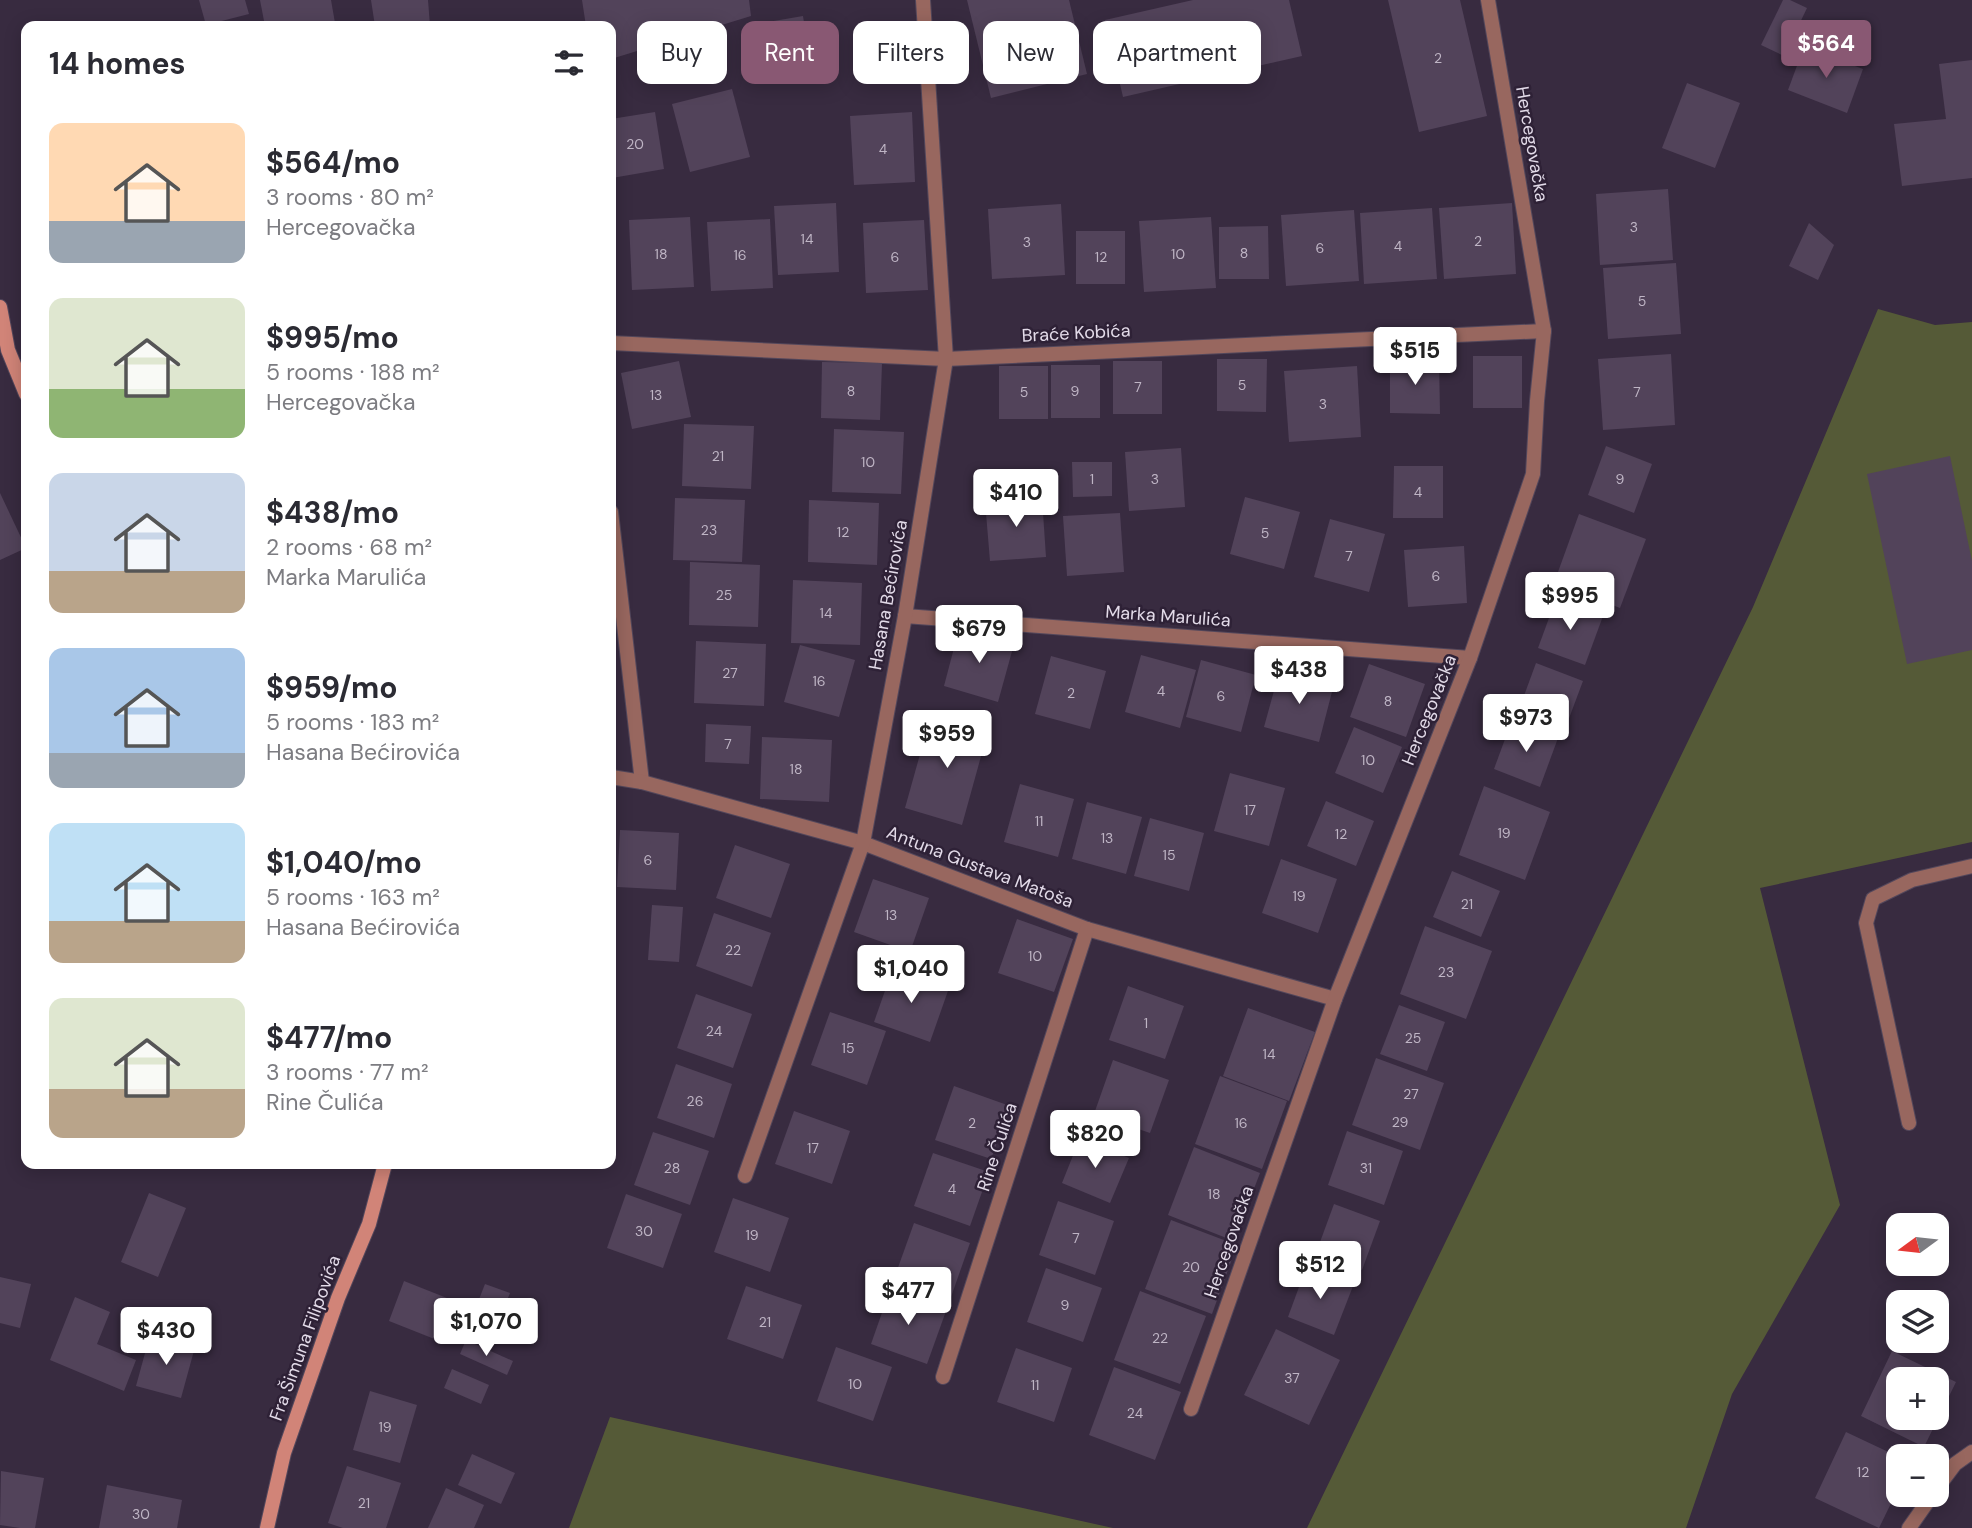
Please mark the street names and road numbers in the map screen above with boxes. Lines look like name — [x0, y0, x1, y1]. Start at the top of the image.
street label: Hercegovačka — [1510, 84, 1554, 204]
street label: Braće Kobića — [1021, 318, 1131, 348]
street label: Hasana Bećirovića — [863, 518, 913, 672]
street label: Marka Marulića — [1105, 600, 1231, 632]
street label: Hercegovačka — [1396, 651, 1462, 769]
street label: Antuna Gustava Matoša — [883, 820, 1077, 914]
street label: Rine Čulića — [971, 1100, 1023, 1194]
street label: Hercegovačka — [1199, 1183, 1259, 1301]
street label: Fra Šimuna Filipovića — [264, 1252, 346, 1424]

